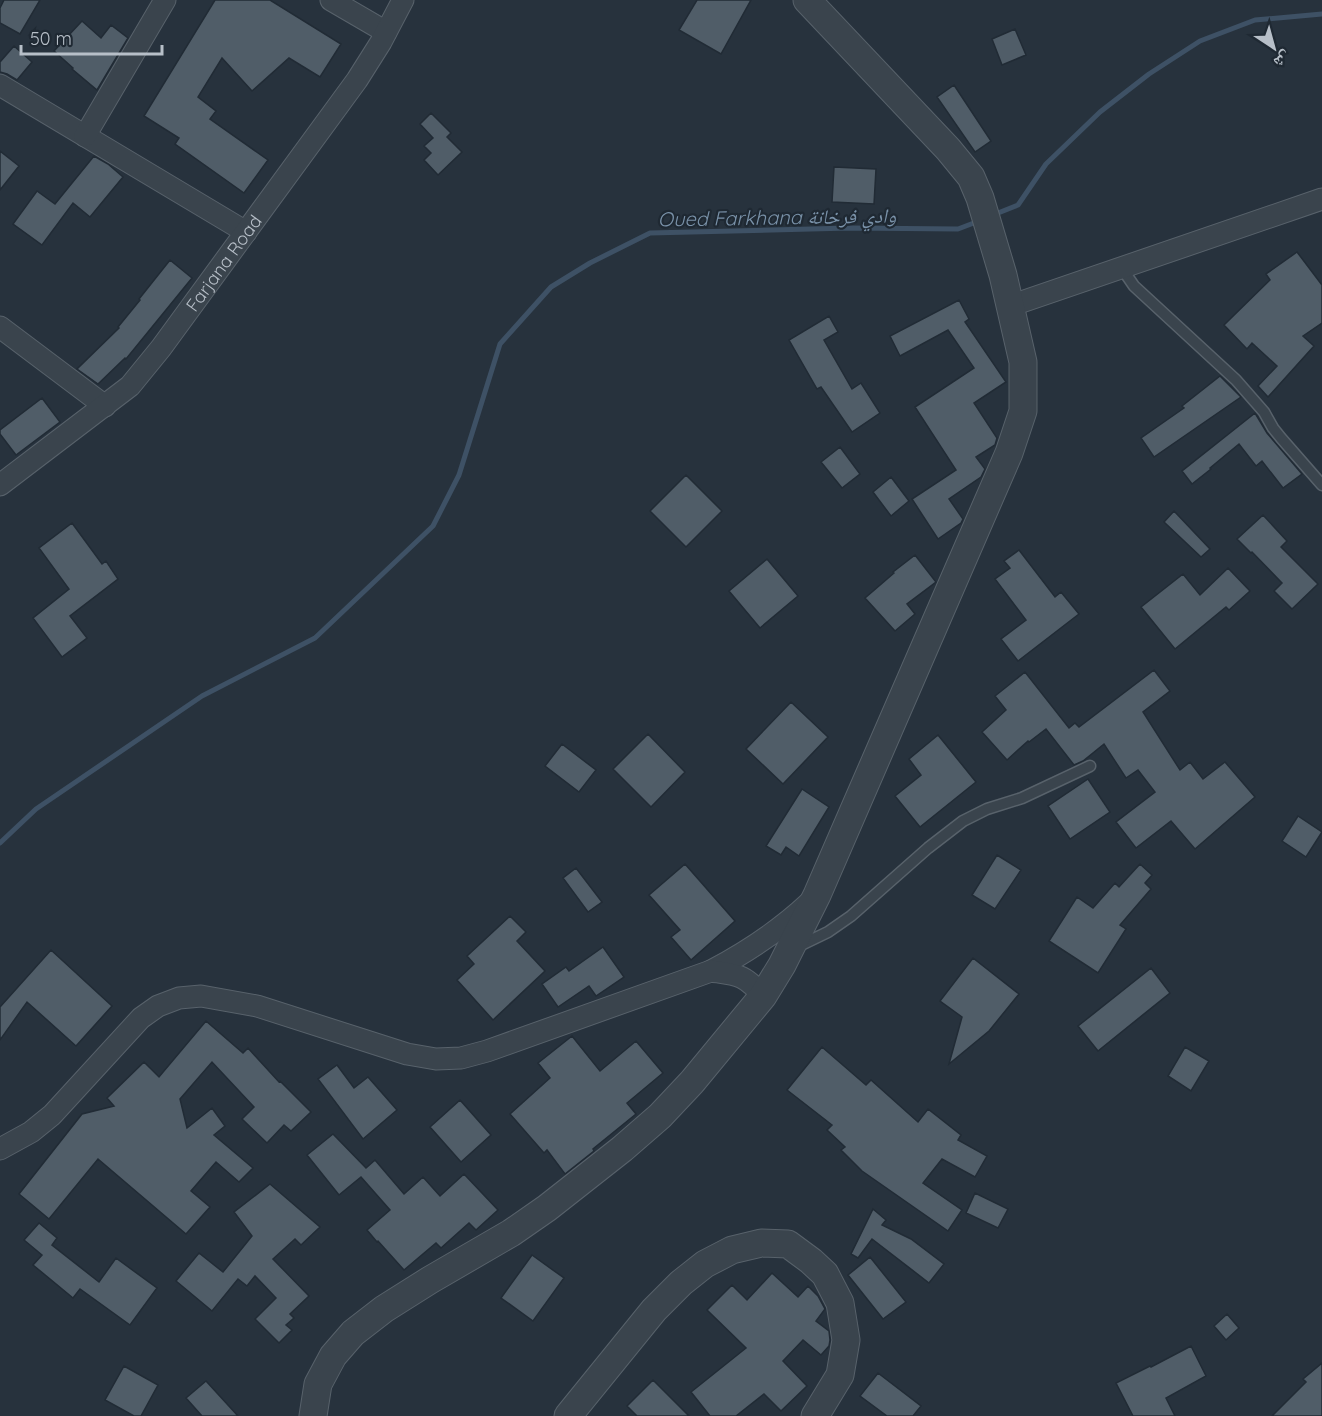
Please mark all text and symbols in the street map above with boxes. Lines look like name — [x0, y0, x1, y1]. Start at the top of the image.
scale bar — [21, 18, 162, 56]
north arrow — [1244, 18, 1304, 78]
text: 50 m — [30, 27, 72, 50]
text: ش — [1270, 47, 1296, 73]
water label: Oued Farkhana وادي فرخانة — [658, 202, 897, 236]
street label: Farjana Road — [180, 210, 266, 316]

